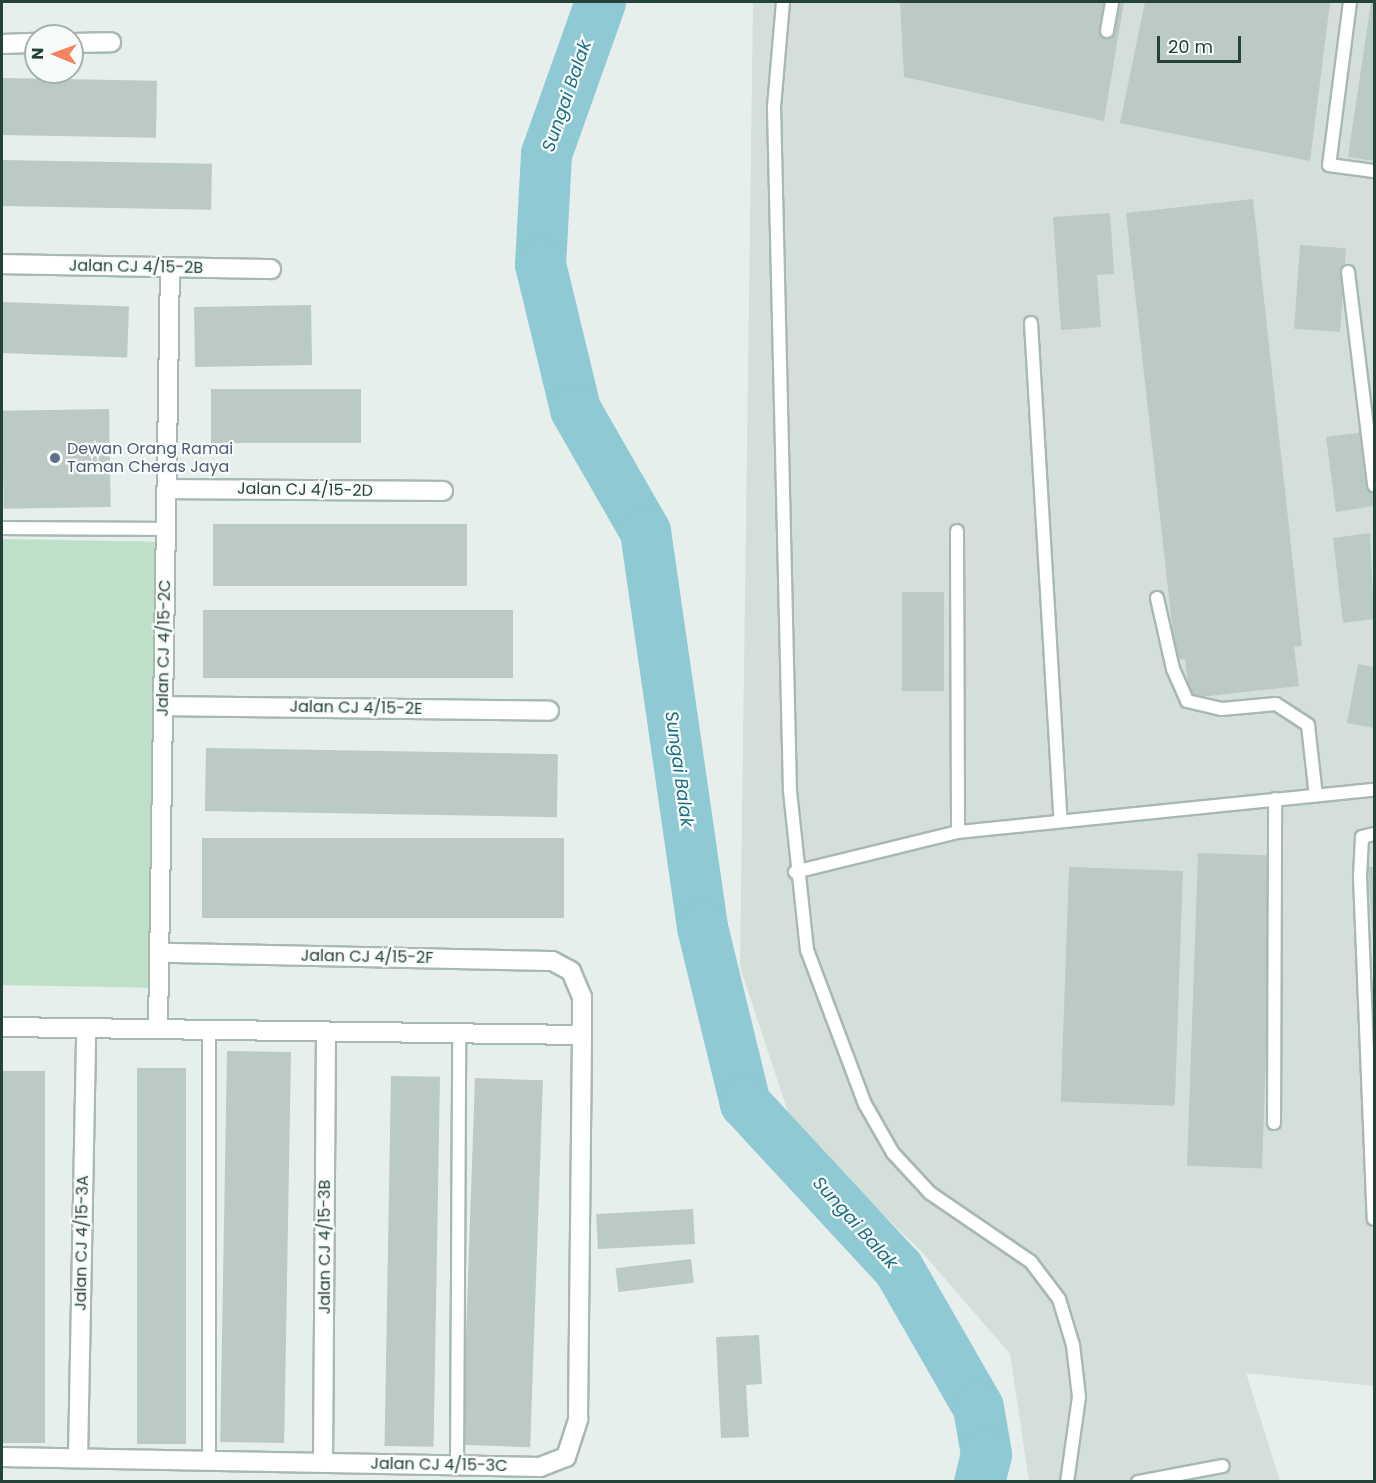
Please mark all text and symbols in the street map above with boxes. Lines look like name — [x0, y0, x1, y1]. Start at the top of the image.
north arrow — [24, 24, 84, 84]
scale bar — [1160, 24, 1244, 62]
text: 20 m — [1168, 34, 1213, 59]
water label: Sungai Balak — [538, 37, 596, 155]
text: N — [26, 47, 49, 60]
street label: Jalan CJ 4/15-2B — [69, 256, 203, 278]
place label: Dewan Orang Ramai Taman Cheras Jaya — [67, 439, 233, 477]
marker: Dewan Orang Ramai Taman Cheras Jaya — [48, 451, 62, 465]
street label: Jalan CJ 4/15-2D — [237, 479, 373, 501]
street label: Jalan CJ 4/15-2C — [153, 579, 175, 717]
street label: Jalan CJ 4/15-2E — [289, 697, 423, 719]
water label: Sungai Balak — [660, 710, 698, 828]
street label: Jalan CJ 4/15-2F — [301, 946, 433, 968]
water label: Sungai Balak — [808, 1172, 902, 1274]
street label: Jalan CJ 4/15-3A — [71, 1175, 93, 1311]
street label: Jalan CJ 4/15-3B — [315, 1180, 335, 1314]
street label: Jalan CJ 4/15-3C — [370, 1454, 508, 1476]

